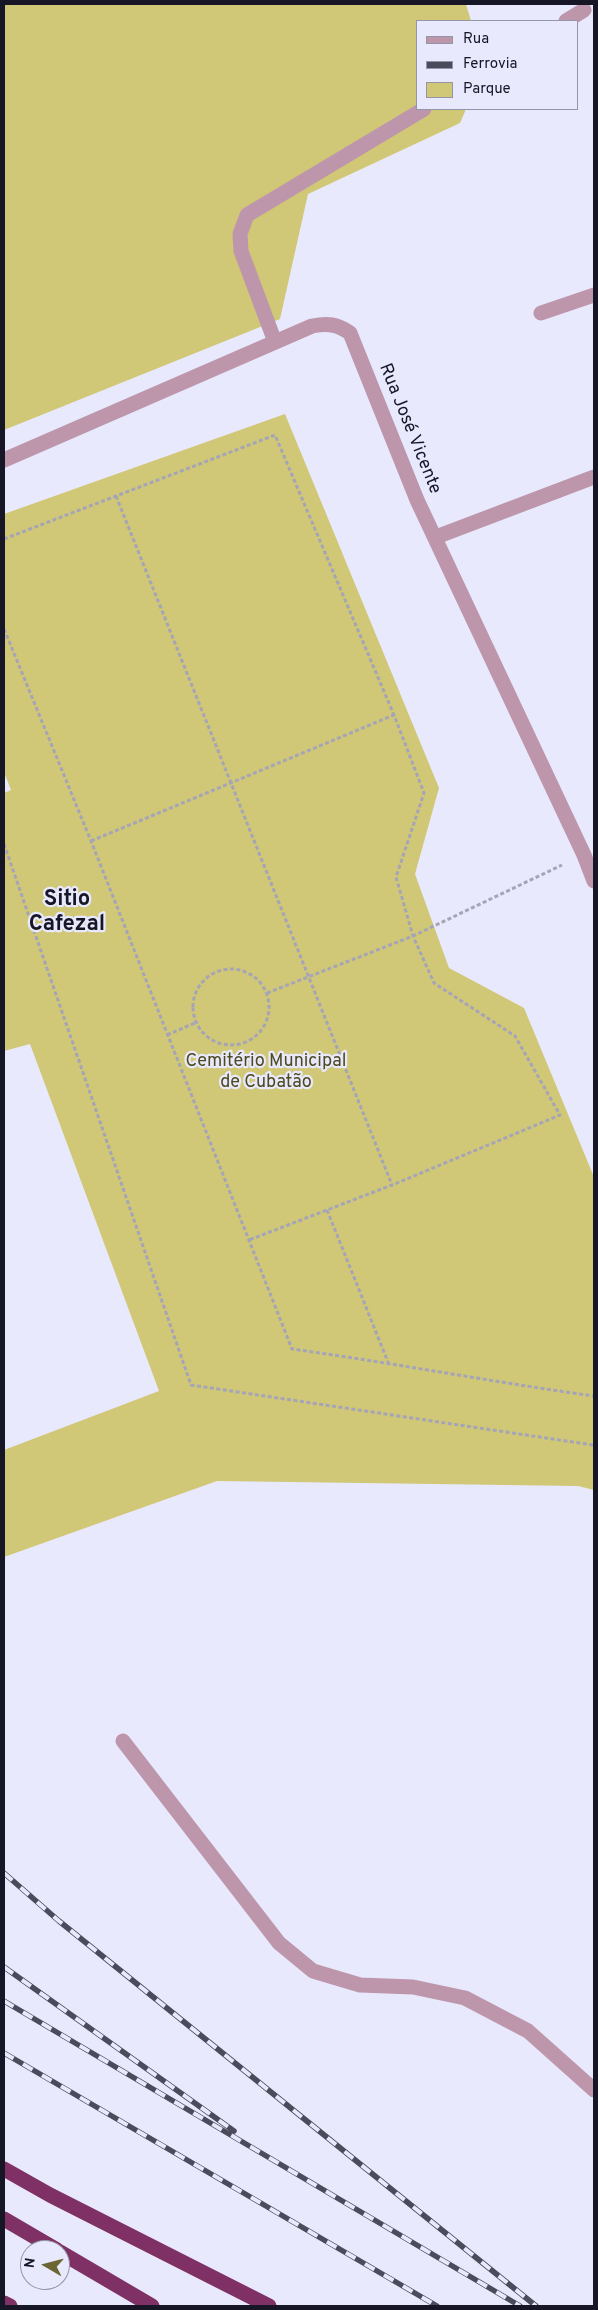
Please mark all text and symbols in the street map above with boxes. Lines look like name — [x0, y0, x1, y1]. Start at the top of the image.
legend — [416, 20, 578, 110]
text: Rua — [463, 30, 489, 49]
text: Ferrovia — [463, 55, 517, 74]
text: Parque — [463, 80, 511, 99]
street label: Rua José Vicente — [373, 361, 445, 497]
district label: Sitio Cafezal — [29, 888, 105, 939]
park label: Cemitério Municipal de Cubatão — [185, 1051, 347, 1094]
north arrow — [20, 2240, 70, 2290]
text: N — [22, 2257, 40, 2269]

